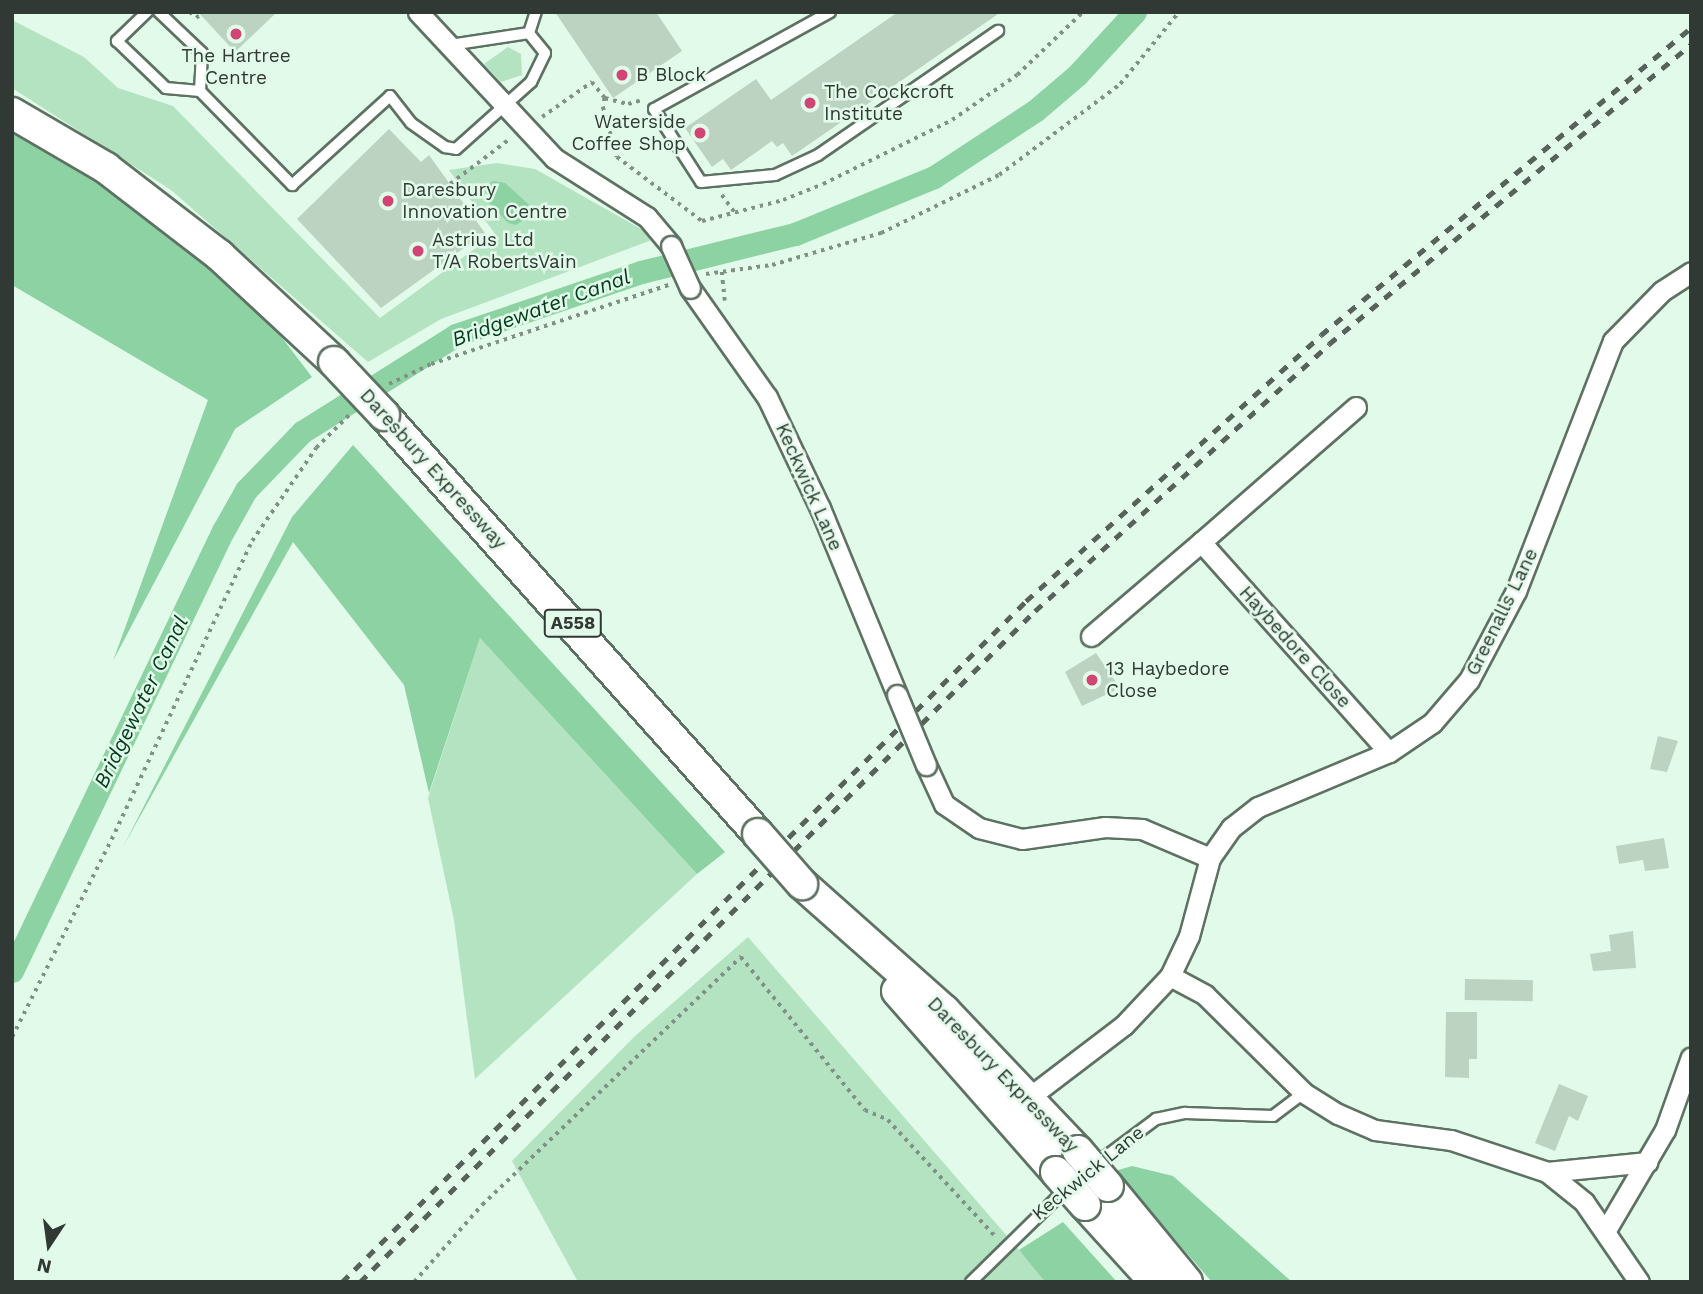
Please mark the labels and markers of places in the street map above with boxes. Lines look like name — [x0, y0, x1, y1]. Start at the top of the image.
marker: The Hartree Centre — [228, 26, 244, 42]
place label: The Hartree Centre — [181, 45, 291, 89]
place label: B Block — [636, 64, 706, 86]
marker: B Block — [614, 67, 630, 83]
place label: The Cockcroft Institute — [824, 81, 954, 125]
marker: The Cockcroft Institute — [802, 95, 818, 111]
place label: Waterside Coffee Shop — [571, 111, 686, 155]
marker: Waterside Coffee Shop — [692, 125, 708, 141]
place label: Daresbury Innovation Centre — [402, 179, 567, 223]
marker: Daresbury Innovation Centre — [380, 193, 396, 209]
place label: Astrius Ltd T/A RobertsVain — [432, 229, 577, 273]
marker: Astrius Ltd T/A RobertsVain — [410, 243, 426, 259]
place label: 13 Haybedore Close — [1106, 658, 1229, 702]
marker: 13 Haybedore Close — [1084, 672, 1100, 688]

